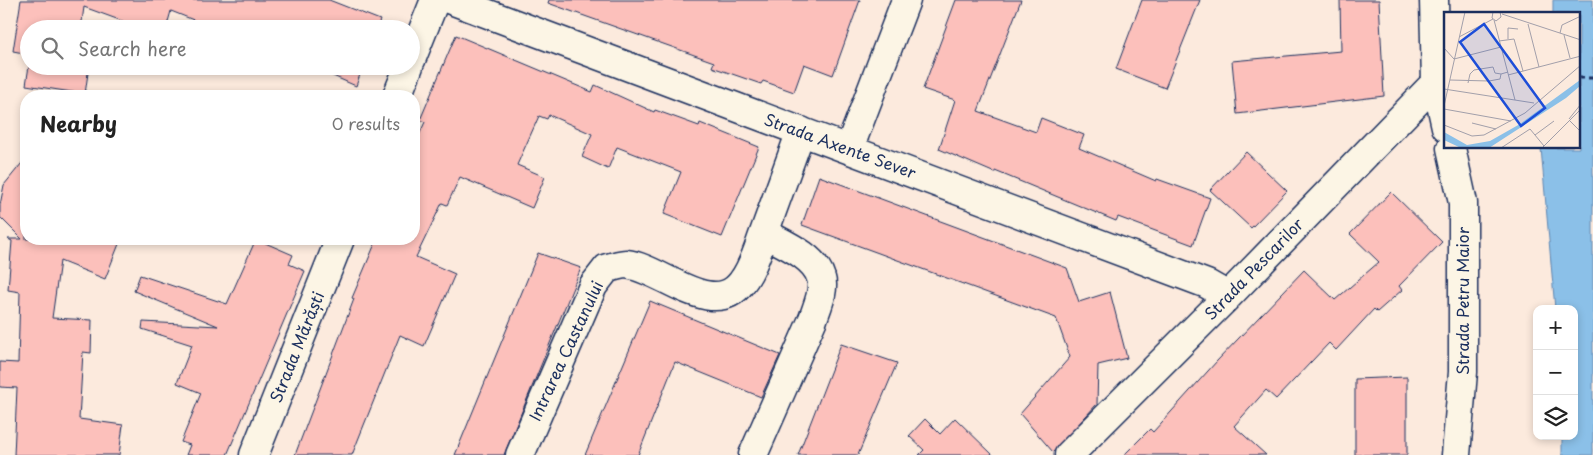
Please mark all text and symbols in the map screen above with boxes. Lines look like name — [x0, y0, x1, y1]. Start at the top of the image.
inset map — [1444, 12, 1580, 149]
search box — [20, 20, 420, 75]
icon: search — [38, 34, 66, 62]
text: Search here — [78, 34, 187, 62]
street label: Strada Axente Sever — [761, 106, 920, 184]
text: Nearby — [40, 107, 117, 139]
text: 0 results — [332, 111, 400, 135]
street label: Strada Pescarilor — [1198, 211, 1309, 325]
street label: Strada Petru Maior — [1450, 226, 1474, 375]
street label: Intrarea Castanului — [522, 276, 608, 425]
street label: Strada Mărăști — [263, 287, 329, 406]
map controls — [1533, 305, 1578, 440]
button: + — [1533, 305, 1578, 350]
button: − — [1533, 350, 1578, 395]
button: layers — [1533, 395, 1578, 440]

